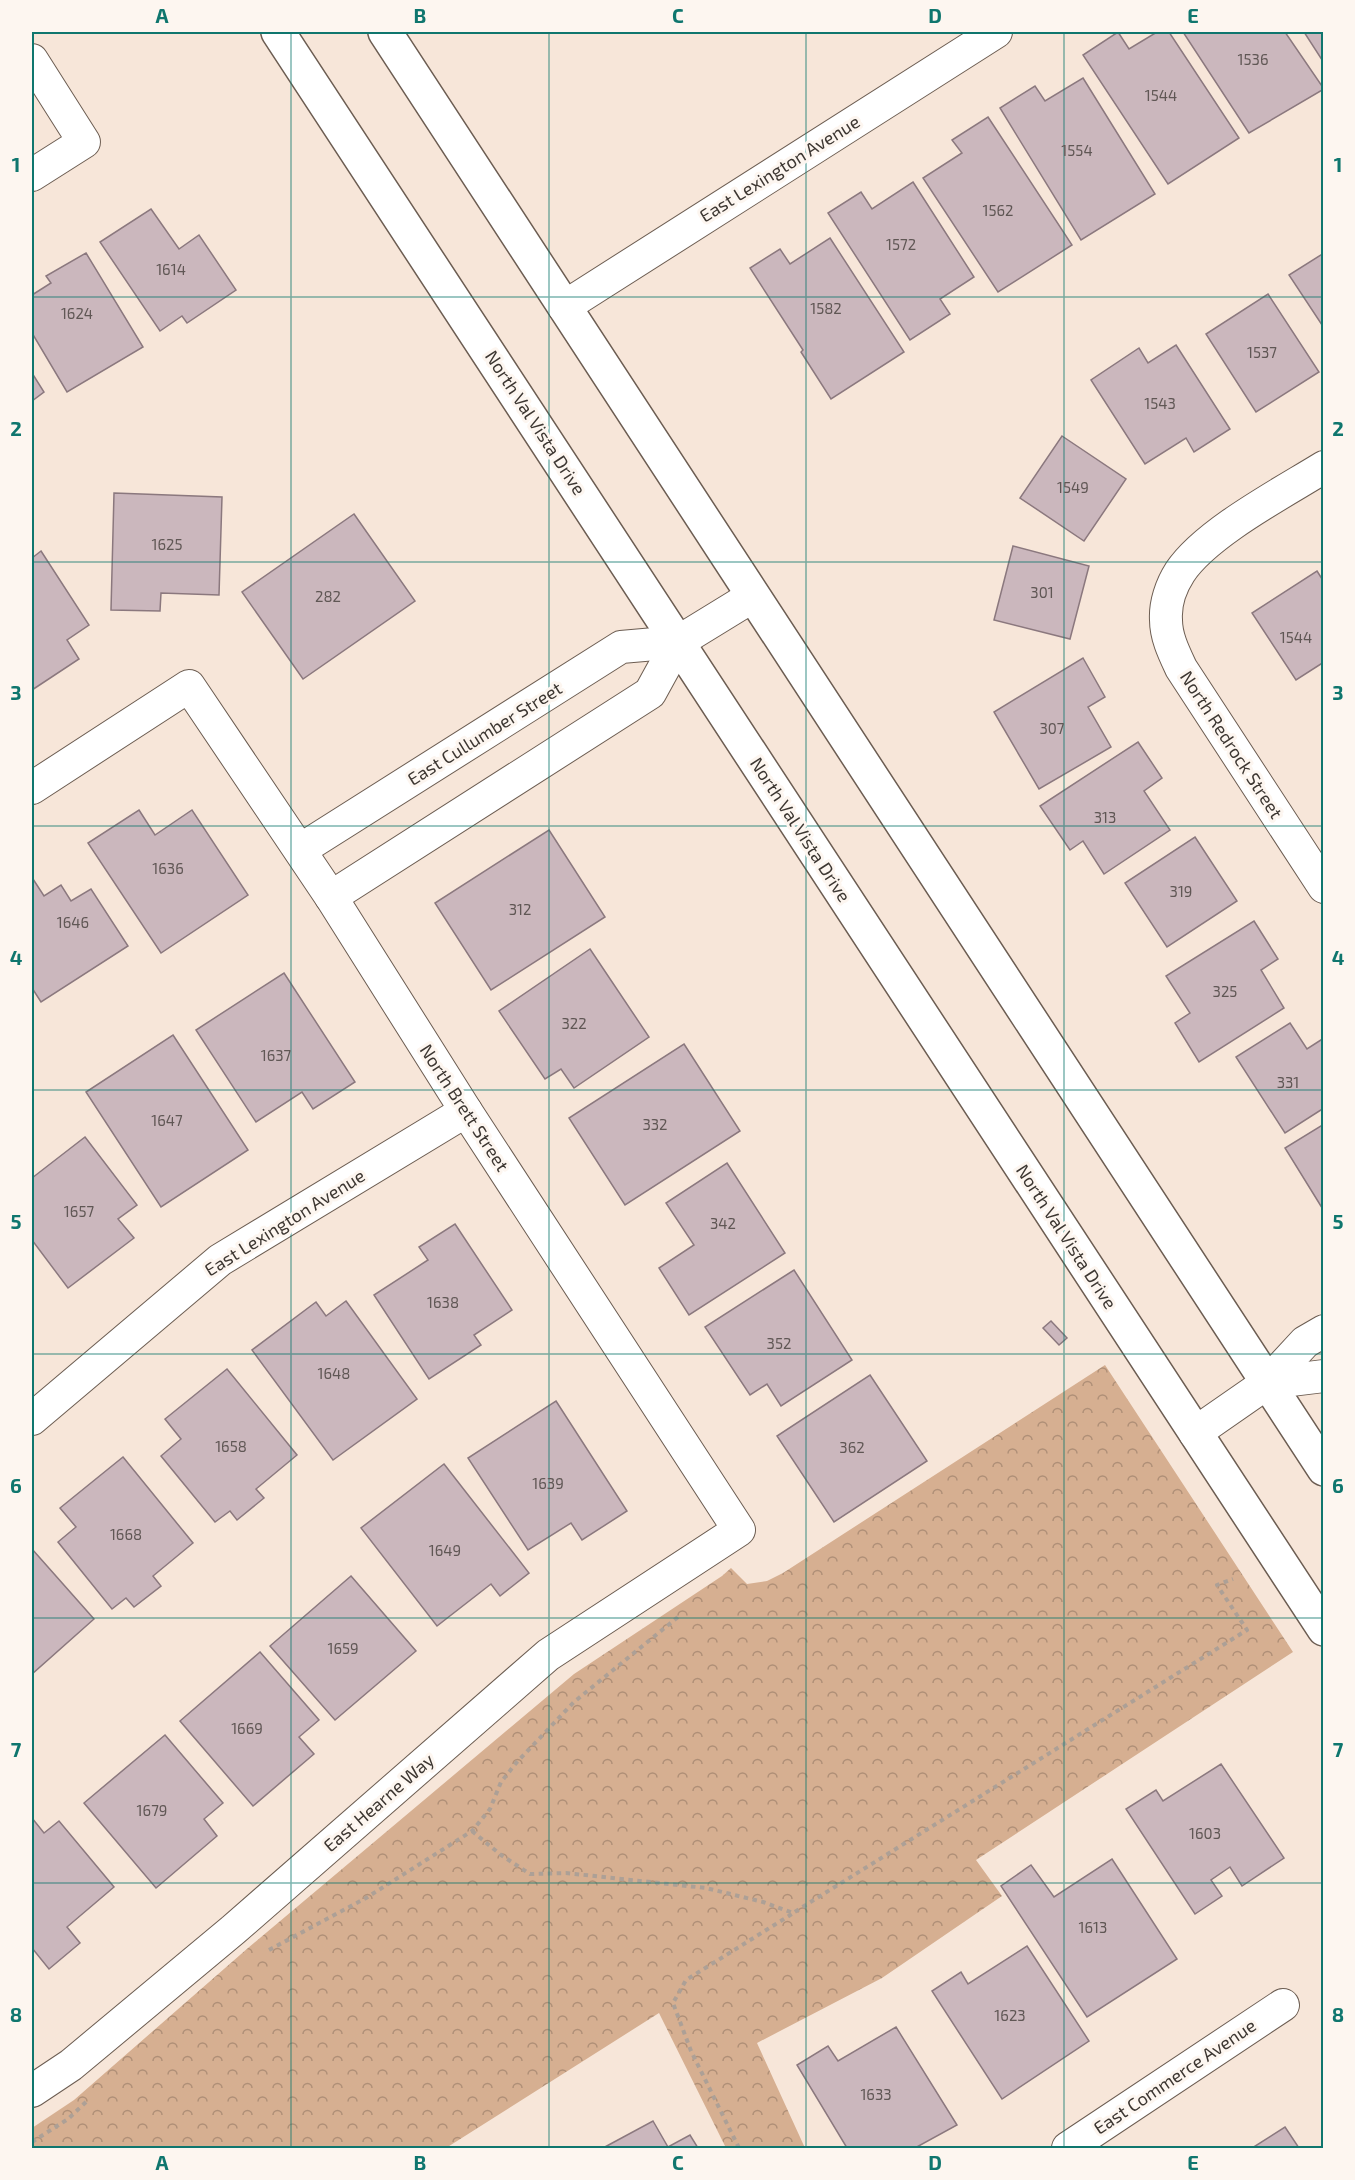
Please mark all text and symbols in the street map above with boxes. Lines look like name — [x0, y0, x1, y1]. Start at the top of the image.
text: A — [155, 3, 169, 27]
text: B — [414, 3, 426, 27]
text: C — [672, 3, 684, 27]
text: D — [928, 3, 942, 27]
text: E — [1187, 3, 1199, 27]
house number: 1536 — [1238, 50, 1268, 68]
house number: 1544 — [1145, 86, 1177, 104]
street label: East Lexington Avenue — [695, 110, 864, 226]
house number: 1554 — [1061, 141, 1093, 159]
text: 1 — [12, 152, 20, 176]
text: 1 — [1334, 152, 1342, 176]
house number: 1562 — [982, 201, 1014, 219]
house number: 1572 — [886, 235, 916, 253]
house number: 1614 — [156, 260, 186, 278]
house number: 1582 — [810, 299, 842, 317]
house number: 1624 — [61, 304, 93, 322]
house number: 1537 — [1247, 343, 1277, 361]
street label: North Val Vista Drive — [481, 346, 591, 499]
house number: 1543 — [1144, 394, 1176, 412]
text: 2 — [10, 416, 22, 440]
text: 2 — [1332, 416, 1344, 440]
house number: 1549 — [1057, 478, 1089, 496]
house number: 1625 — [151, 535, 183, 553]
house number: 301 — [1030, 583, 1054, 601]
house number: 282 — [315, 587, 341, 605]
house number: 1544 — [1280, 628, 1312, 646]
street label: North Redrock Street — [1176, 667, 1288, 822]
street label: East Cullumber Street — [403, 677, 566, 790]
text: 3 — [10, 680, 22, 704]
text: 3 — [1332, 680, 1344, 704]
house number: 307 — [1039, 719, 1065, 737]
street label: North Val Vista Drive — [746, 753, 856, 906]
house number: 313 — [1094, 808, 1116, 826]
house number: 1636 — [152, 859, 184, 877]
house number: 319 — [1170, 882, 1192, 900]
house number: 312 — [509, 900, 531, 918]
house number: 1646 — [57, 913, 89, 931]
text: 4 — [10, 945, 23, 969]
text: 4 — [1332, 945, 1345, 969]
house number: 325 — [1213, 982, 1237, 1000]
house number: 322 — [561, 1014, 587, 1032]
street label: North Brett Street — [416, 1040, 514, 1175]
house number: 1637 — [261, 1046, 292, 1064]
house number: 331 — [1277, 1073, 1299, 1091]
house number: 1647 — [151, 1111, 183, 1129]
house number: 332 — [642, 1115, 668, 1133]
street label: North Val Vista Drive — [1012, 1160, 1122, 1313]
street label: East Lexington Avenue — [200, 1164, 369, 1280]
house number: 1657 — [64, 1202, 94, 1220]
text: 5 — [10, 1209, 22, 1233]
text: 5 — [1332, 1209, 1344, 1233]
house number: 342 — [710, 1214, 736, 1232]
house number: 1638 — [427, 1293, 459, 1311]
house number: 352 — [767, 1334, 791, 1352]
house number: 1648 — [318, 1364, 350, 1382]
house number: 1658 — [215, 1437, 247, 1455]
house number: 362 — [839, 1438, 865, 1456]
text: 6 — [10, 1473, 22, 1497]
text: 6 — [1332, 1473, 1344, 1497]
house number: 1639 — [532, 1474, 564, 1492]
house number: 1668 — [110, 1525, 142, 1543]
house number: 1649 — [429, 1541, 461, 1559]
house number: 1659 — [327, 1639, 359, 1657]
house number: 1669 — [231, 1719, 263, 1737]
text: 7 — [11, 1737, 22, 1761]
text: 7 — [1333, 1737, 1344, 1761]
street label: East Hearne Way — [319, 1748, 438, 1856]
house number: 1679 — [137, 1801, 167, 1819]
house number: 1603 — [1189, 1824, 1221, 1842]
house number: 1613 — [1079, 1918, 1107, 1936]
text: 8 — [10, 2002, 22, 2026]
text: 8 — [1332, 2002, 1344, 2026]
house number: 1623 — [994, 2006, 1026, 2024]
street label: East Commerce Avenue — [1089, 2014, 1260, 2139]
house number: 1633 — [860, 2085, 892, 2103]
text: A — [155, 2150, 169, 2174]
text: B — [414, 2150, 426, 2174]
text: C — [672, 2150, 684, 2174]
text: D — [928, 2150, 942, 2174]
text: E — [1187, 2150, 1199, 2174]

